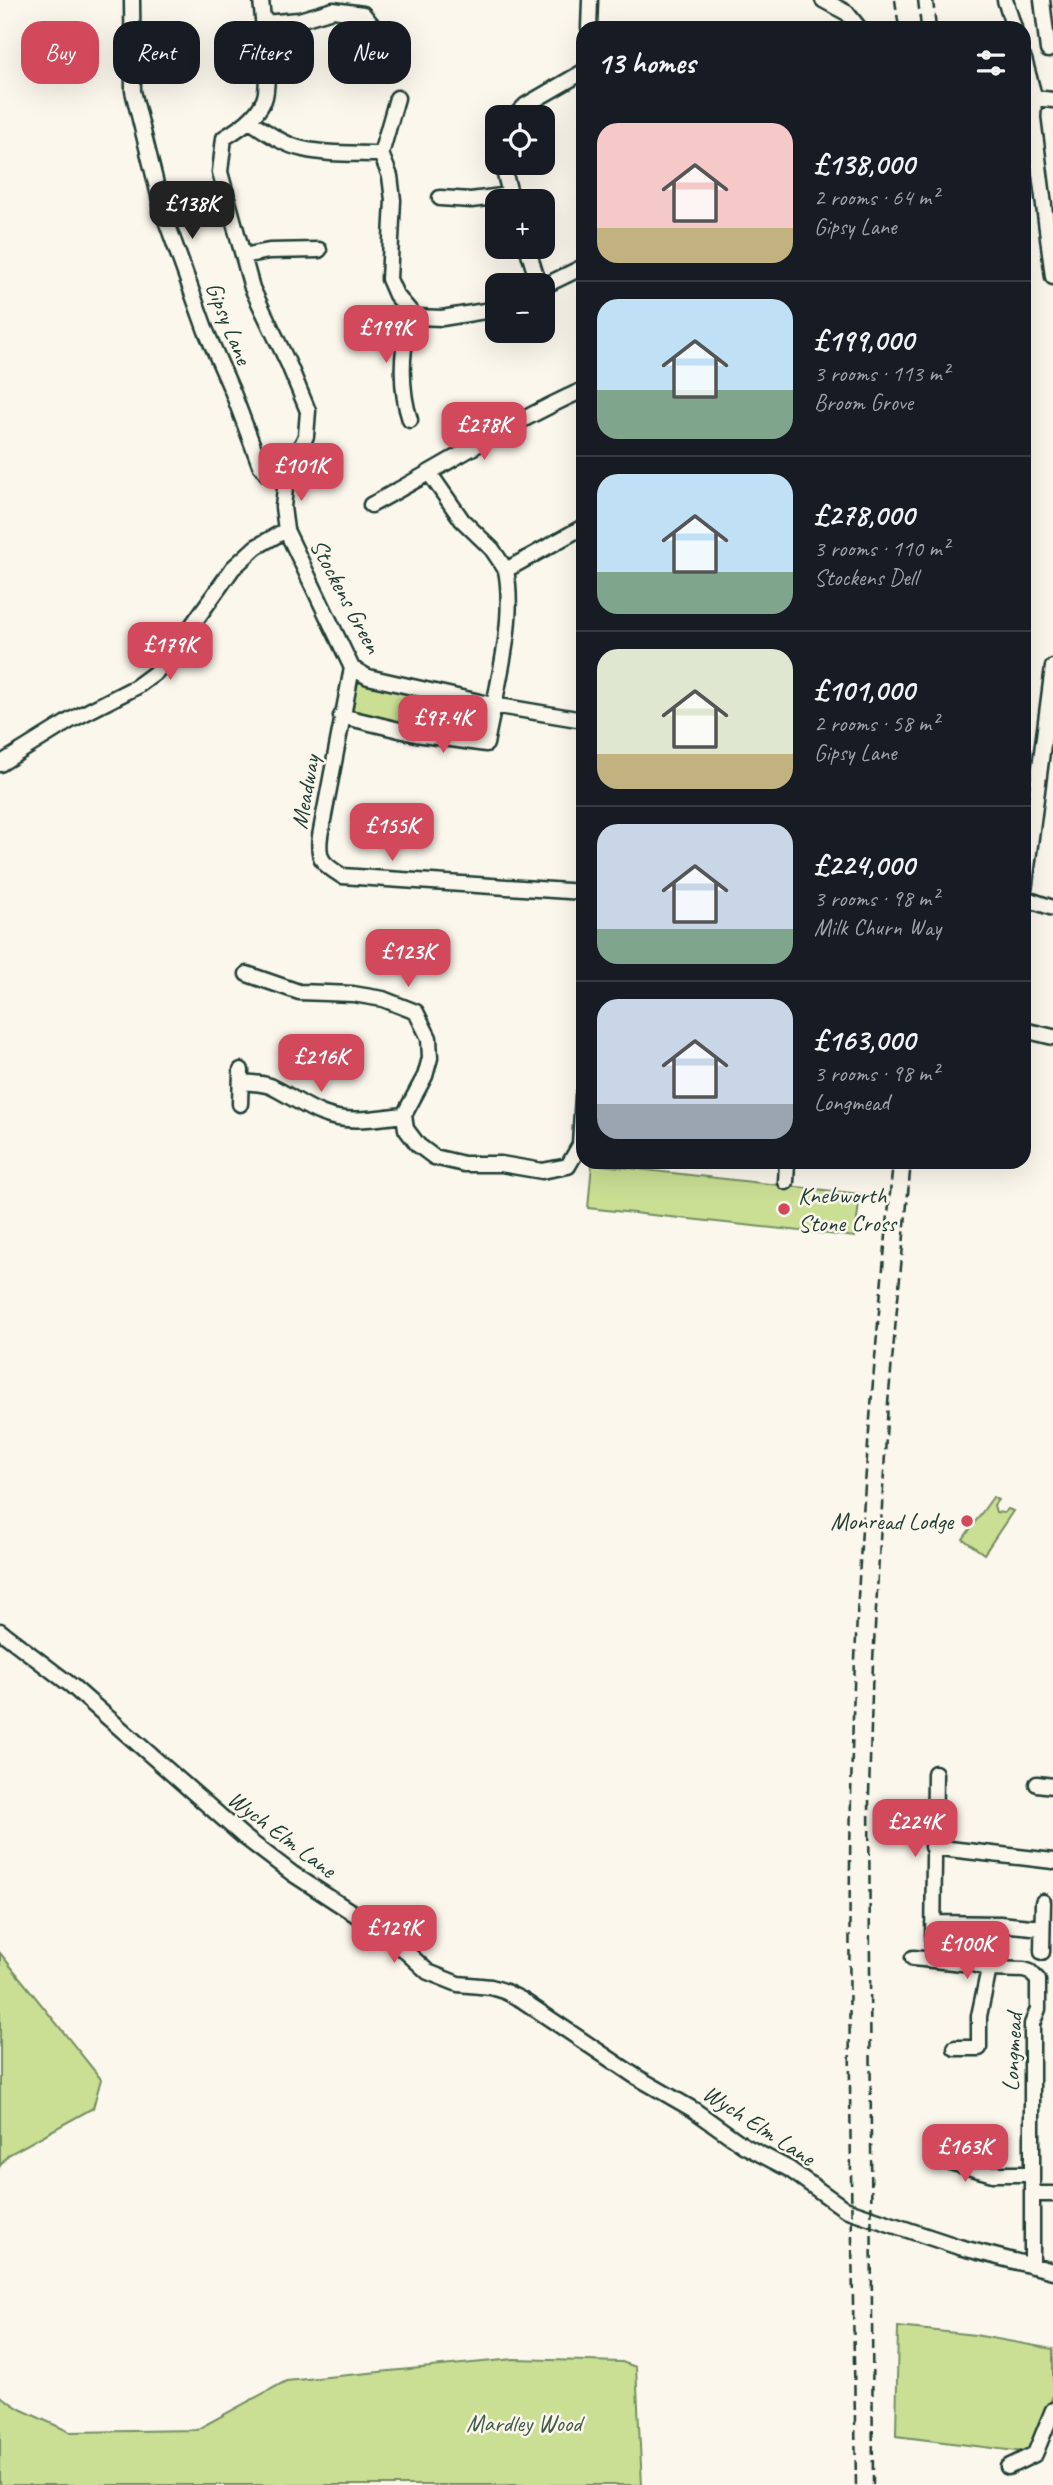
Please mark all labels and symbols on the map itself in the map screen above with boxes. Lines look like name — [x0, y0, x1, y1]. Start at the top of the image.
pin: £138K — [143, 182, 241, 241]
street label: Gipsy Lane — [199, 277, 260, 371]
pin: £199K — [337, 306, 435, 365]
pin: £278K — [435, 402, 533, 462]
pin: £101K — [252, 444, 350, 503]
street label: Stockens Green — [303, 534, 389, 659]
pin: £179K — [121, 622, 219, 682]
pin: £97.4K — [386, 696, 500, 755]
street label: Meadway — [284, 751, 327, 831]
pin: £155K — [343, 804, 441, 863]
pin: £123K — [359, 930, 457, 989]
pin: £216K — [272, 1034, 370, 1094]
place label: Knebworth Stone Cross — [798, 1180, 898, 1238]
marker: Knebworth Stone Cross — [776, 1201, 792, 1217]
place label: Monread Lodge — [830, 1506, 955, 1536]
marker: Monread Lodge — [959, 1513, 975, 1529]
street label: Wych Elm Lane — [222, 1784, 344, 1886]
pin: £224K — [866, 1800, 964, 1859]
pin: £129K — [345, 1906, 443, 1965]
pin: £100K — [918, 1922, 1016, 1981]
street label: Longmead — [995, 2008, 1029, 2092]
street label: Wych Elm Lane — [697, 2078, 823, 2174]
pin: £163K — [916, 2124, 1014, 2184]
park label: Mardley Wood — [466, 2408, 585, 2438]

